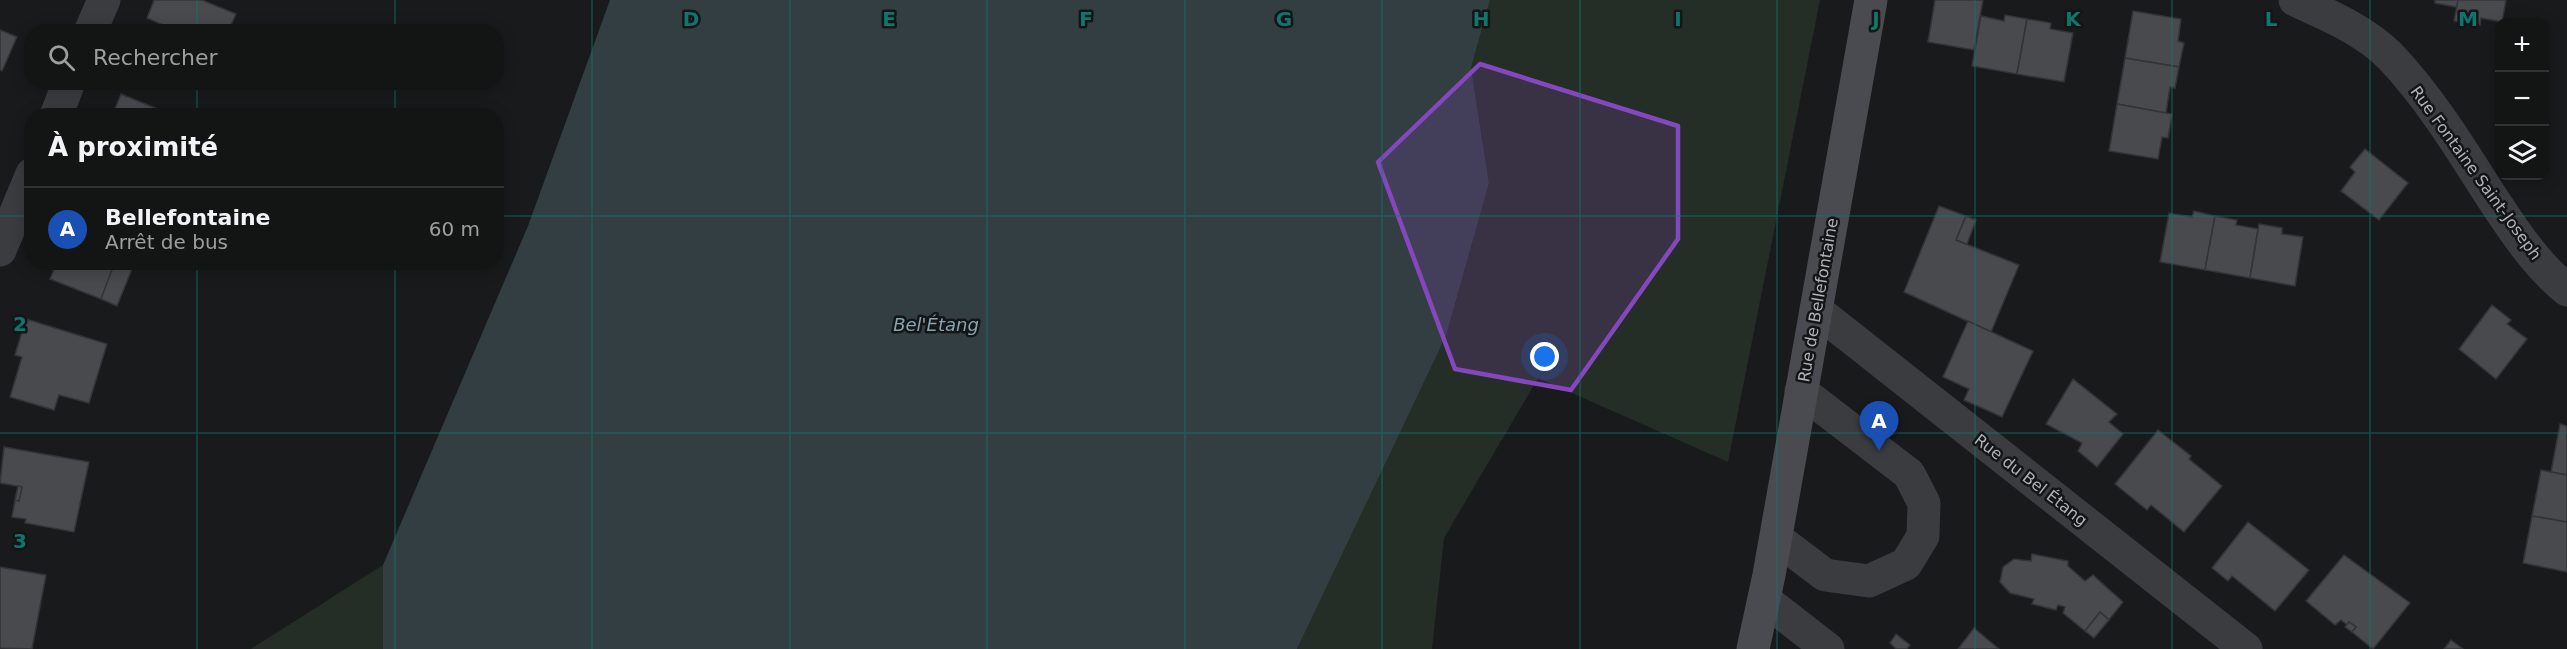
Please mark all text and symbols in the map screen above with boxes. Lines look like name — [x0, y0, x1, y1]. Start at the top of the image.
text: D — [683, 7, 699, 31]
text: E — [882, 7, 896, 31]
text: F — [1079, 7, 1093, 31]
text: G — [1276, 7, 1292, 31]
text: H — [1473, 7, 1489, 31]
text: I — [1674, 7, 1682, 31]
text: J — [1870, 7, 1880, 31]
text: K — [2065, 7, 2082, 31]
text: L — [2265, 7, 2278, 31]
text: M — [2458, 7, 2478, 31]
map controls — [2495, 18, 2549, 180]
button: + — [2495, 18, 2549, 72]
search box — [24, 24, 504, 90]
icon: search — [45, 41, 78, 74]
text: Rechercher — [93, 45, 218, 70]
button: − — [2495, 72, 2549, 126]
street label: Rue Fontaine Saint-Joseph — [2407, 82, 2545, 264]
button: layers — [2495, 126, 2549, 180]
text: À proximité — [48, 132, 218, 162]
text: Bellefontaine — [105, 205, 271, 230]
text: A — [60, 217, 75, 241]
text: 60 m — [429, 217, 480, 241]
street label: Rue de Bellefontaine — [1794, 217, 1842, 383]
text: Arrêt de bus — [105, 230, 228, 254]
text: 2 — [13, 312, 27, 336]
water label: Bel'Étang — [893, 314, 979, 335]
your location — [1530, 342, 1559, 371]
pin: A — [1860, 402, 1898, 451]
street label: Rue du Bel Étang — [1971, 430, 2091, 530]
text: 3 — [13, 529, 27, 553]

